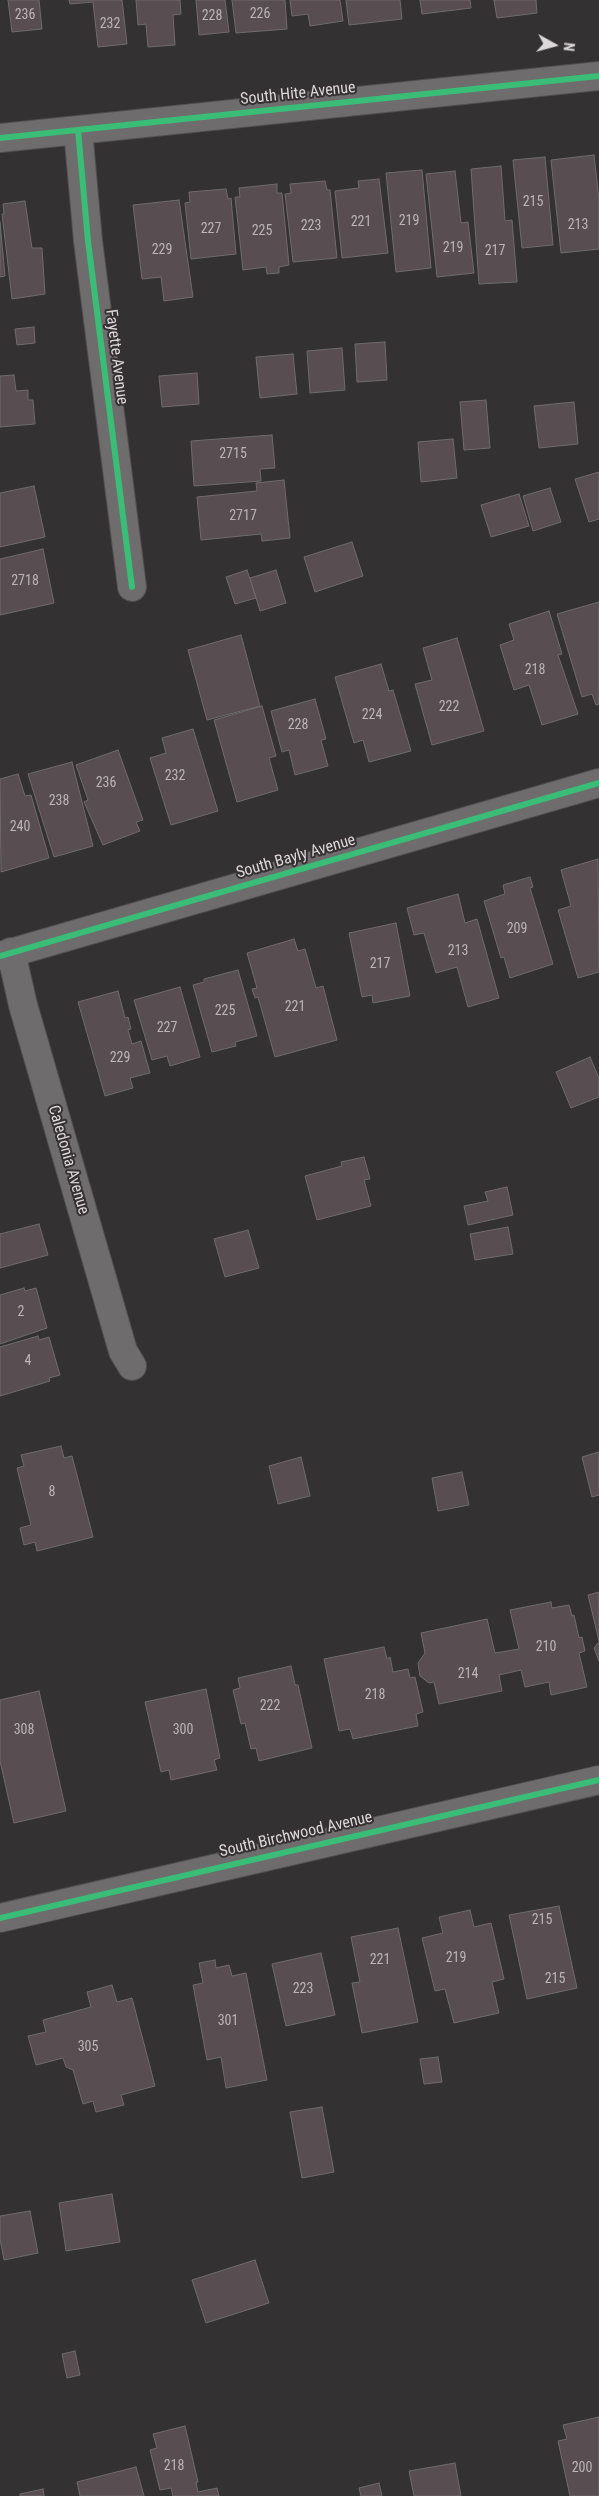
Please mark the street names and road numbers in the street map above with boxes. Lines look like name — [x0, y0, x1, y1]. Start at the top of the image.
street label: South Hite Avenue — [239, 78, 357, 110]
street label: Fayette Avenue — [101, 308, 131, 406]
street label: South Bayly Avenue — [234, 831, 358, 883]
street label: Caledonia Avenue — [43, 1103, 93, 1217]
street label: South Birchwood Avenue — [218, 1808, 374, 1862]

